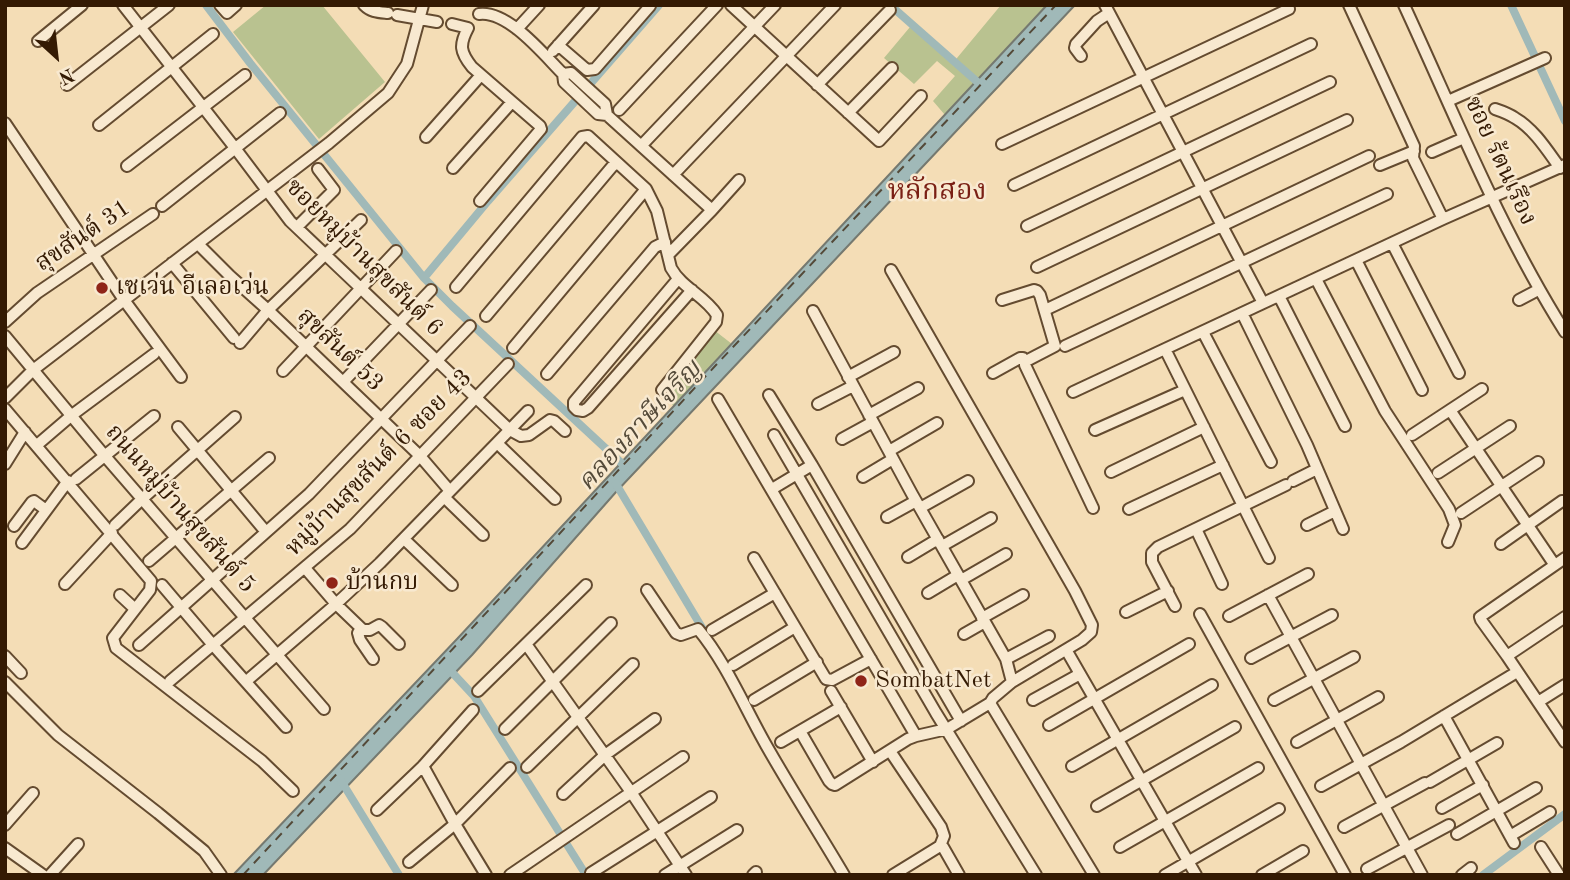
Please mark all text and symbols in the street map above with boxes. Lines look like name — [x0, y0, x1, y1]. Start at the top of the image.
north arrow — [21, 21, 91, 91]
text: N — [55, 63, 77, 87]
street label: ซอย ร้ตนเรึอง — [1458, 92, 1542, 230]
street label: ซอยหมู่บ้านสุขสันต์ 6 — [279, 173, 449, 343]
district label: หลักสอง — [888, 175, 986, 209]
street label: สุขสันต์ 31 — [30, 194, 136, 278]
place label: เซเว่น อีเลอเว่น — [116, 274, 269, 302]
marker: เซเว่น อีเลอเว่น — [94, 280, 110, 296]
street label: สุขสันต์ 53 — [291, 302, 389, 398]
water label: คลองภาษีเจริญ — [572, 354, 708, 498]
street label: หมู่บ้านสุขสันต์ 6 ซอย 43 — [280, 364, 478, 562]
street label: ถนนหมู่บ้านสุขสันต์ 5 — [99, 419, 261, 599]
place label: บ้านกบ — [346, 569, 418, 597]
marker: บ้านกบ — [324, 575, 340, 591]
place label: SombatNet — [875, 667, 991, 695]
marker: SombatNet — [853, 673, 869, 689]

